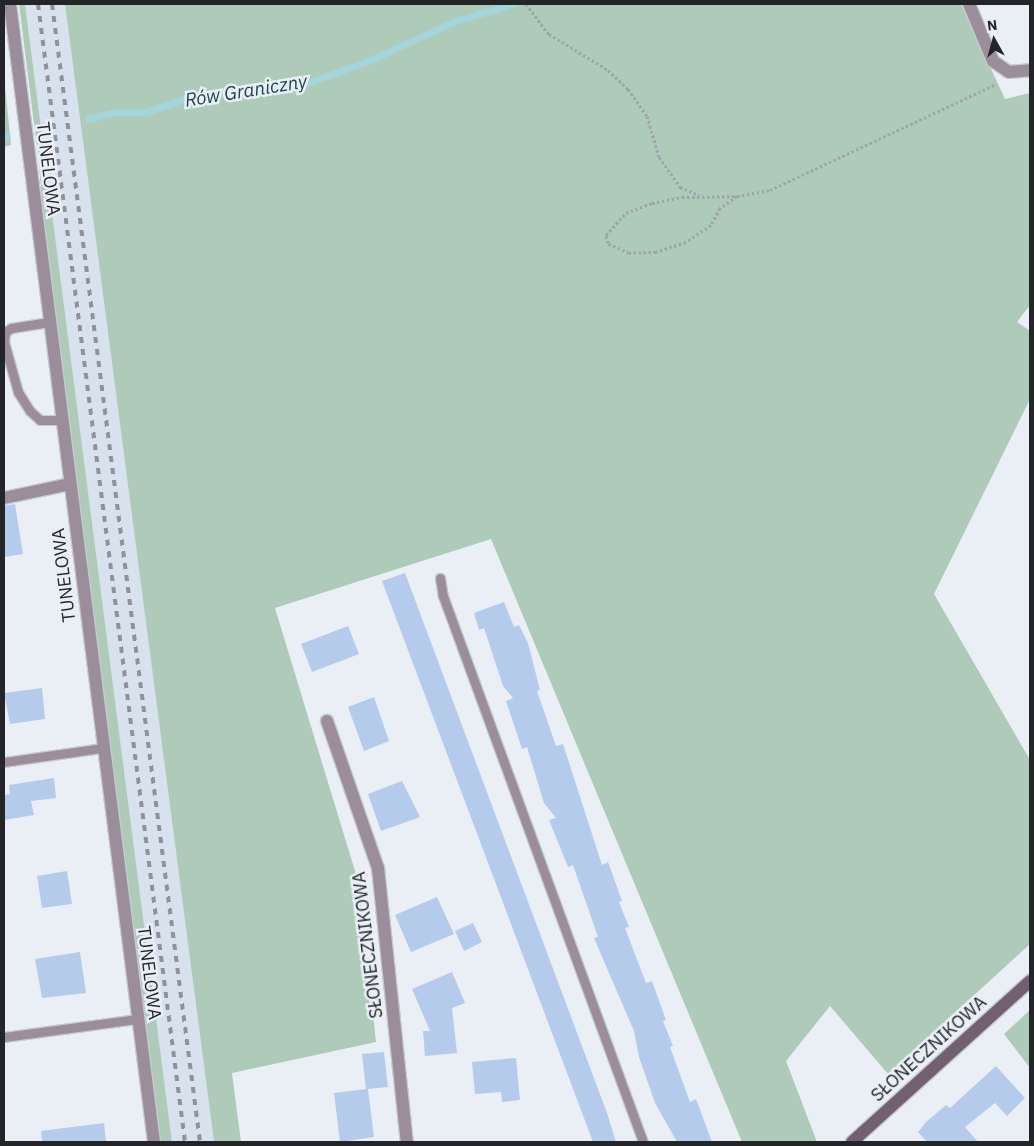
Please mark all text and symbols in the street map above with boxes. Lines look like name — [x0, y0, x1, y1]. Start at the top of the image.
north arrow — [969, 15, 1019, 65]
text: N — [986, 16, 998, 35]
water label: Rów Graniczny — [183, 70, 309, 112]
street label: TUNELOWA — [32, 121, 64, 217]
street label: TUNELOWA — [48, 527, 80, 623]
street label: SŁONECZNIKOWA — [348, 870, 388, 1020]
street label: TUNELOWA — [133, 925, 165, 1021]
street label: SŁONECZNIKOWA — [867, 992, 991, 1106]

